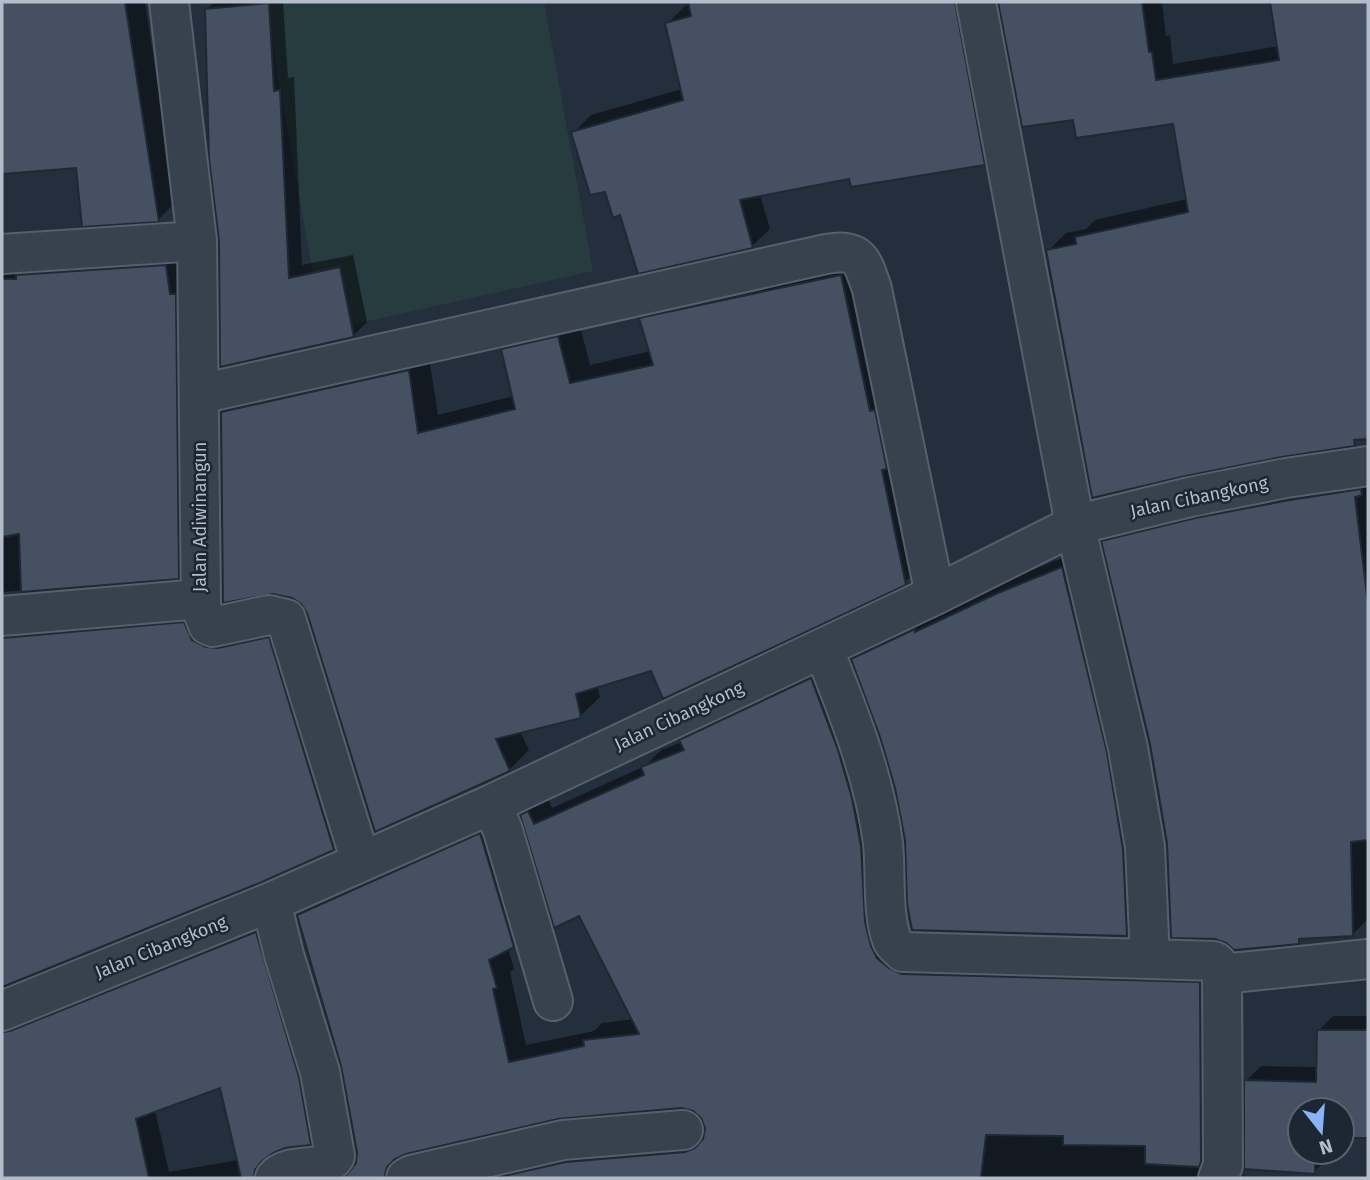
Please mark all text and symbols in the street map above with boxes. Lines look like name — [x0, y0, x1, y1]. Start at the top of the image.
street label: Jalan Adiwinangun — [189, 442, 211, 592]
street label: Jalan Cibangkong — [1128, 472, 1270, 522]
street label: Jalan Cibangkong — [611, 676, 748, 756]
street label: Jalan Cibangkong — [92, 910, 231, 983]
north arrow — [1286, 1096, 1356, 1166]
text: N — [1316, 1134, 1335, 1160]

